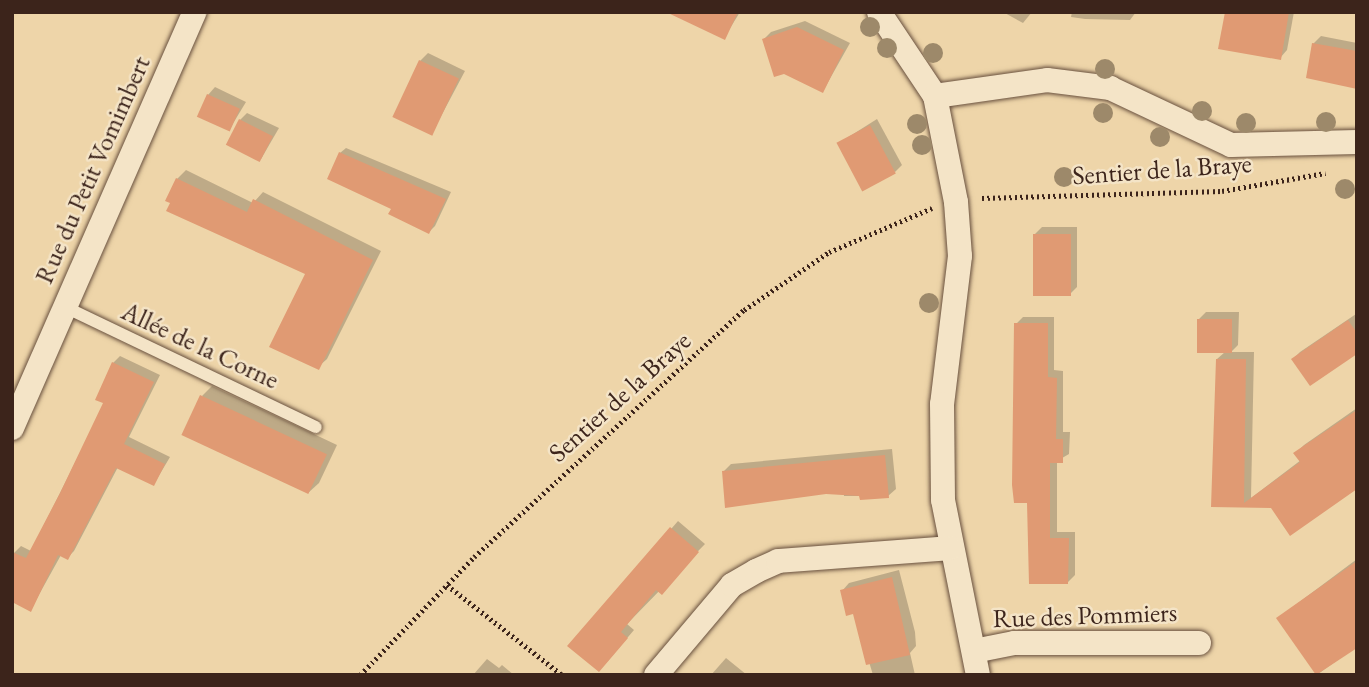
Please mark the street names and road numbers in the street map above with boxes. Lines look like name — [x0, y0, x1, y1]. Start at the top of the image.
street label: Rue du Petit Vomimbert — [29, 51, 157, 289]
street label: Sentier de la Braye — [1071, 148, 1253, 192]
street label: Allée de la Corne — [116, 296, 284, 396]
street label: Sentier de la Braye — [543, 325, 697, 469]
street label: Rue des Pommiers — [992, 597, 1178, 635]

